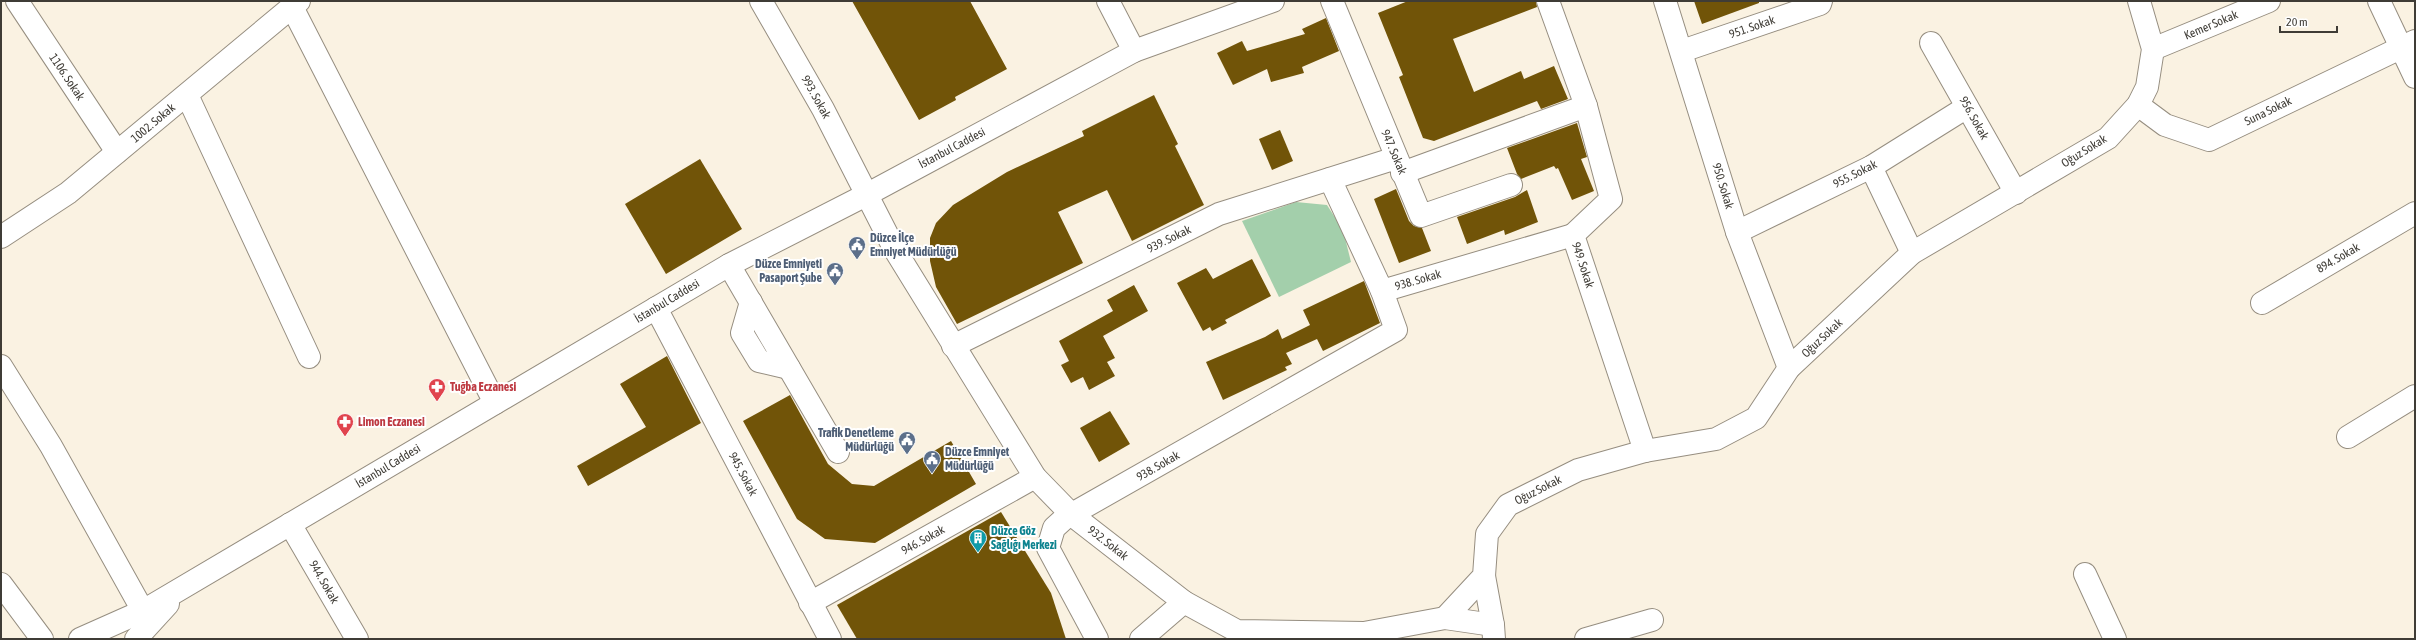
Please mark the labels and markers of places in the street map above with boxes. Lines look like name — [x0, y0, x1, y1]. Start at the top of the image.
place label: Düzce İlçe Emniyet Müdürlüğü — [870, 230, 957, 259]
public building icon: Düzce İlçe Emniyet Müdürlüğü — [847, 235, 867, 260]
place label: Düzce Emniyeti Pasaport Şube — [755, 257, 823, 285]
public building icon: Düzce Emniyeti Pasaport Şube — [825, 261, 845, 286]
pharmacy icon: Tuğba Eczanesi — [427, 377, 447, 402]
place label: Tuğba Eczanesi — [450, 380, 516, 394]
pharmacy icon: Limon Eczanesi — [335, 412, 355, 437]
place label: Limon Eczanesi — [358, 415, 425, 429]
place label: Trafik Denetleme Müdürlüğü — [818, 426, 895, 454]
public building icon: Trafik Denetleme Müdürlüğü — [897, 430, 917, 455]
place label: Düzce Emniyet Müdürlüğü — [945, 445, 1010, 473]
public building icon: Düzce Emniyet Müdürlüğü — [922, 449, 942, 474]
place label: Düzce Göz Sağlığı Merkezi — [991, 524, 1057, 552]
building icon: Düzce Göz Sağlığı Merkezi — [968, 528, 988, 553]

